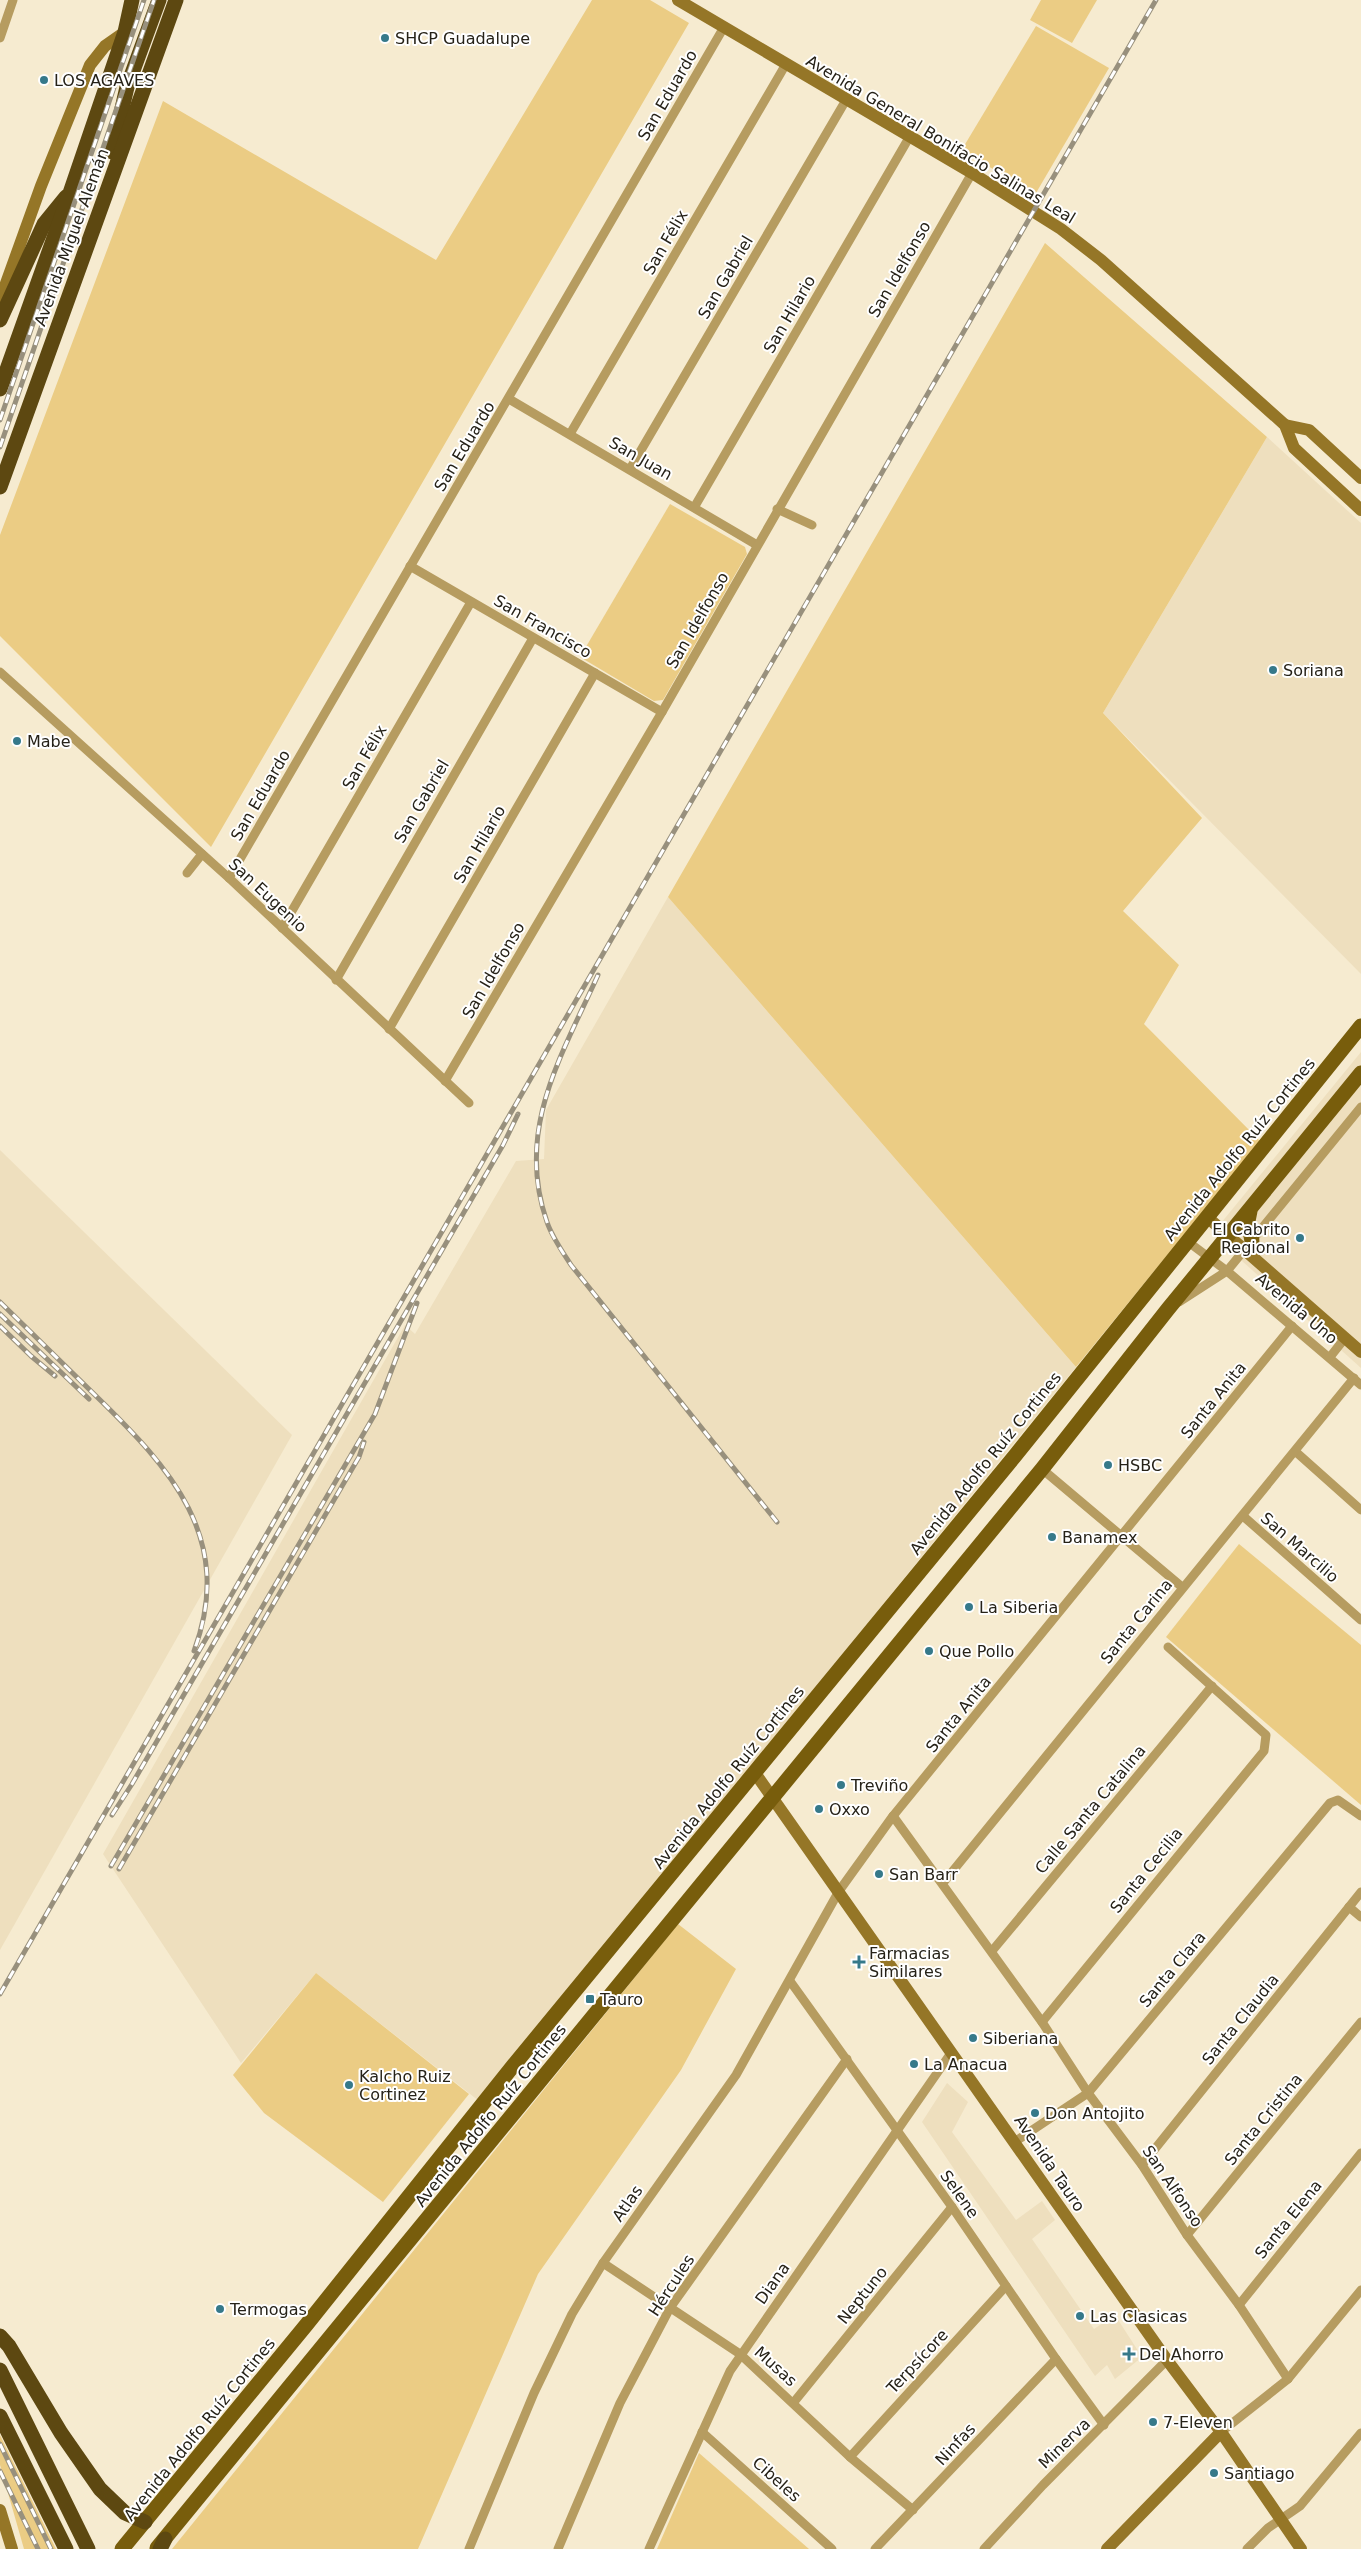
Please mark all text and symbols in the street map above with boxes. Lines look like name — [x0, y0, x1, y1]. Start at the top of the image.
place label: SHCP Guadalupe — [395, 29, 530, 48]
marker: SHCP Guadalupe — [379, 32, 391, 44]
street label: San Eduardo — [634, 46, 701, 144]
street label: Avenida General Bonifacio Salinas Leal — [803, 51, 1079, 228]
place label: LOS AGAVES — [54, 71, 154, 90]
marker: LOS AGAVES — [38, 74, 50, 86]
street label: Avenida Miguel Alemán — [30, 146, 112, 329]
street label: San Félix — [639, 206, 692, 278]
street label: San Idelfonso — [864, 218, 935, 321]
street label: San Gabriel — [694, 232, 757, 322]
street label: San Hilario — [760, 272, 819, 357]
street label: San Eduardo — [430, 398, 499, 495]
street label: San Juan — [606, 433, 676, 484]
street label: San Idelfonso — [662, 569, 733, 672]
street label: San Francisco — [490, 591, 595, 662]
place label: Soriana — [1283, 661, 1344, 680]
marker: Soriana — [1267, 664, 1279, 676]
street label: San Félix — [338, 721, 391, 793]
place label: Mabe — [27, 732, 71, 751]
marker: Mabe — [11, 735, 23, 747]
street label: San Eduardo — [227, 746, 294, 844]
street label: San Gabriel — [390, 756, 453, 846]
street label: San Hilario — [450, 802, 509, 887]
street label: San Eugenio — [225, 854, 311, 936]
street label: San Idelfonso — [458, 919, 529, 1022]
street label: Avenida Adolfo Ruíz Cortines — [1160, 1054, 1319, 1244]
place label: El Cabrito Regional — [1212, 1220, 1290, 1257]
marker: El Cabrito Regional — [1294, 1232, 1306, 1244]
street label: Avenida Uno — [1252, 1269, 1341, 1348]
street label: Santa Anita — [1177, 1358, 1250, 1442]
street label: Avenida Adolfo Ruíz Cortines — [906, 1368, 1065, 1558]
place label: HSBC — [1118, 1456, 1162, 1475]
marker: HSBC — [1102, 1459, 1114, 1471]
street label: San Marcilio — [1257, 1508, 1342, 1586]
place label: Banamex — [1062, 1528, 1137, 1547]
marker: Banamex — [1046, 1531, 1058, 1543]
street label: Santa Carina — [1097, 1575, 1176, 1667]
place label: La Siberia — [979, 1598, 1058, 1617]
marker: La Siberia — [963, 1601, 975, 1613]
place label: Que Pollo — [939, 1642, 1014, 1661]
marker: Que Pollo — [923, 1645, 935, 1657]
street label: Santa Anita — [922, 1672, 995, 1756]
street label: Avenida Adolfo Ruíz Cortines — [649, 1682, 808, 1872]
street label: Calle Santa Catalina — [1031, 1741, 1150, 1877]
place label: Treviño — [850, 1776, 908, 1795]
marker: Treviño — [835, 1779, 847, 1791]
place label: Oxxo — [829, 1800, 870, 1819]
marker: Oxxo — [813, 1803, 825, 1815]
street label: Santa Cecilia — [1106, 1824, 1187, 1917]
place label: San Barr — [889, 1865, 958, 1884]
marker: San Barr — [873, 1868, 885, 1880]
street label: Santa Clara — [1135, 1928, 1210, 2011]
place label: Farmacias Similares — [869, 1944, 950, 1981]
marker: Farmacias Similares — [853, 1956, 865, 1968]
street label: Santa Claudia — [1198, 1970, 1283, 2069]
place label: Tauro — [599, 1990, 643, 2009]
marker: Tauro — [584, 1993, 596, 2005]
street label: Avenida Adolfo Ruíz Cortines — [411, 2020, 570, 2210]
place label: Siberiana — [983, 2029, 1058, 2048]
marker: Siberiana — [967, 2032, 979, 2044]
place label: La Anacua — [924, 2055, 1007, 2074]
marker: La Anacua — [908, 2058, 920, 2070]
place label: Kalcho Ruiz Cortinez — [359, 2067, 451, 2104]
street label: Santa Cristina — [1221, 2070, 1306, 2169]
marker: Kalcho Ruiz Cortinez — [343, 2079, 355, 2091]
place label: Don Antojito — [1045, 2104, 1144, 2123]
marker: Don Antojito — [1029, 2107, 1041, 2119]
street label: Avenida Tauro — [1010, 2112, 1089, 2215]
street label: San Alfonso — [1138, 2142, 1207, 2231]
street label: Selene — [936, 2167, 983, 2222]
street label: Santa Elena — [1251, 2176, 1326, 2262]
street label: Atlas — [608, 2182, 647, 2225]
street label: Hércules — [644, 2251, 698, 2320]
street label: Diana — [751, 2259, 794, 2308]
street label: Neptuno — [834, 2263, 891, 2328]
place label: Termogas — [229, 2300, 307, 2319]
marker: Termogas — [214, 2303, 226, 2315]
place label: Las Clasicas — [1090, 2307, 1187, 2326]
marker: Las Clasicas — [1074, 2310, 1086, 2322]
street label: Terpsícore — [882, 2325, 952, 2398]
street label: Avenida Adolfo Ruíz Cortines — [120, 2334, 279, 2524]
street label: Musas — [751, 2342, 801, 2390]
place label: Del Ahorro — [1139, 2345, 1224, 2364]
marker: Del Ahorro — [1123, 2348, 1135, 2360]
place label: 7-Eleven — [1163, 2413, 1233, 2432]
street label: Minerva — [1035, 2414, 1094, 2472]
marker: 7-Eleven — [1147, 2416, 1159, 2428]
street label: Ninfas — [931, 2419, 979, 2469]
street label: Cibeles — [749, 2453, 805, 2506]
place label: Santiago — [1224, 2464, 1295, 2483]
marker: Santiago — [1208, 2467, 1220, 2479]

